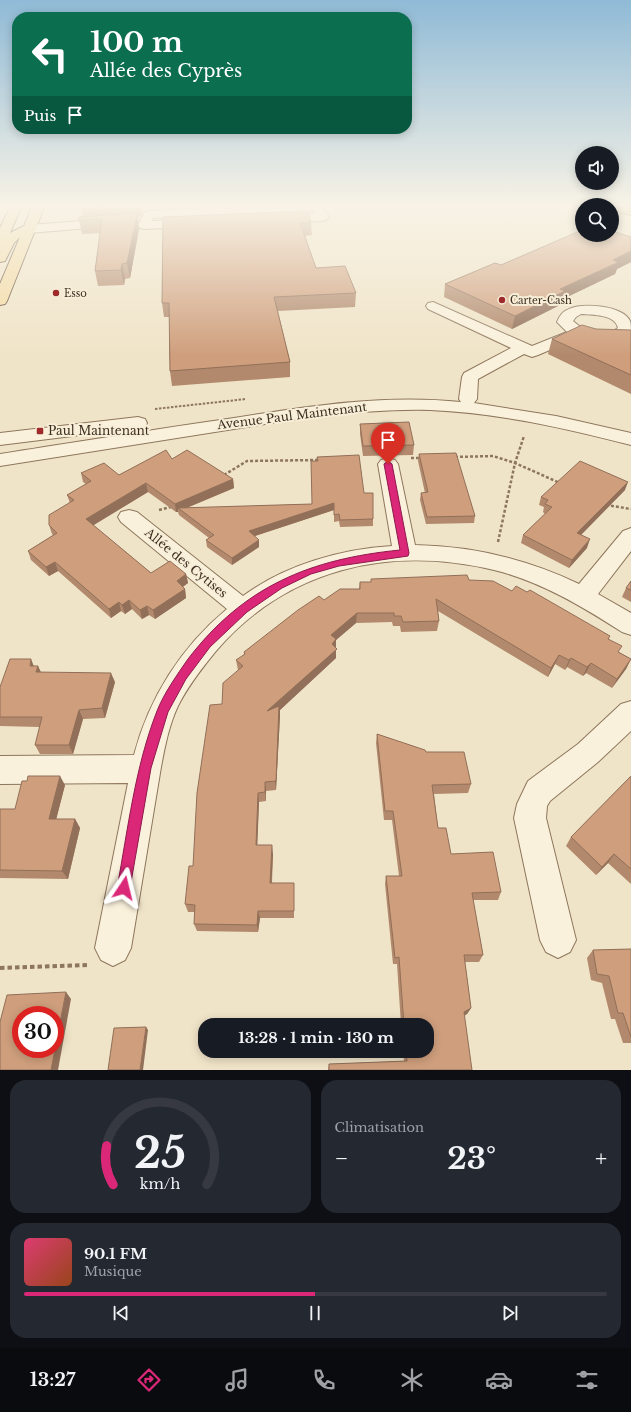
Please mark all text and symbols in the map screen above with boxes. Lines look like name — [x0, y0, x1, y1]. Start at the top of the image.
text: 100 m — [90, 25, 183, 60]
icon: left — [24, 28, 76, 80]
text: Allée des Cyprès — [90, 60, 242, 82]
icon: arrive — [64, 104, 86, 126]
text: Puis — [24, 106, 56, 125]
map controls — [575, 146, 619, 242]
button: sound — [575, 146, 619, 190]
button: search — [575, 198, 619, 242]
place label: Esso — [64, 287, 87, 300]
marker: Esso — [51, 288, 61, 298]
place label: Carter-Cash — [510, 294, 572, 307]
marker: Carter-Cash — [497, 295, 507, 305]
street label: Avenue Paul Maintenant — [215, 399, 368, 432]
place label: Paul Maintenant — [48, 423, 150, 438]
pin — [371, 423, 405, 464]
marker: Paul Maintenant — [35, 426, 45, 436]
icon: arrive — [377, 429, 399, 451]
street label: Allée des Cytises — [141, 524, 231, 600]
position arrow — [103, 867, 145, 909]
speed limit sign: 30 — [12, 1006, 64, 1058]
text: 13:28 · 1 min · 130 m — [238, 1028, 394, 1047]
text: Climatisation — [335, 1119, 424, 1136]
text: 25 — [134, 1127, 186, 1178]
text: 23° — [447, 1140, 496, 1177]
text: − — [335, 1145, 348, 1172]
text: + — [595, 1145, 607, 1172]
text: km/h — [140, 1174, 181, 1192]
text: 90.1 FM — [84, 1244, 147, 1263]
text: Musique — [84, 1263, 142, 1280]
icon: previous — [110, 1302, 132, 1324]
icon: pause — [304, 1302, 326, 1324]
icon: next — [499, 1302, 521, 1324]
icon: directions — [135, 1366, 163, 1394]
icon: music — [223, 1366, 251, 1394]
icon: phone — [310, 1366, 338, 1394]
icon: climate — [398, 1366, 426, 1394]
icon: car — [485, 1366, 513, 1394]
icon: filters — [573, 1366, 601, 1394]
text: 13:27 — [30, 1369, 75, 1391]

